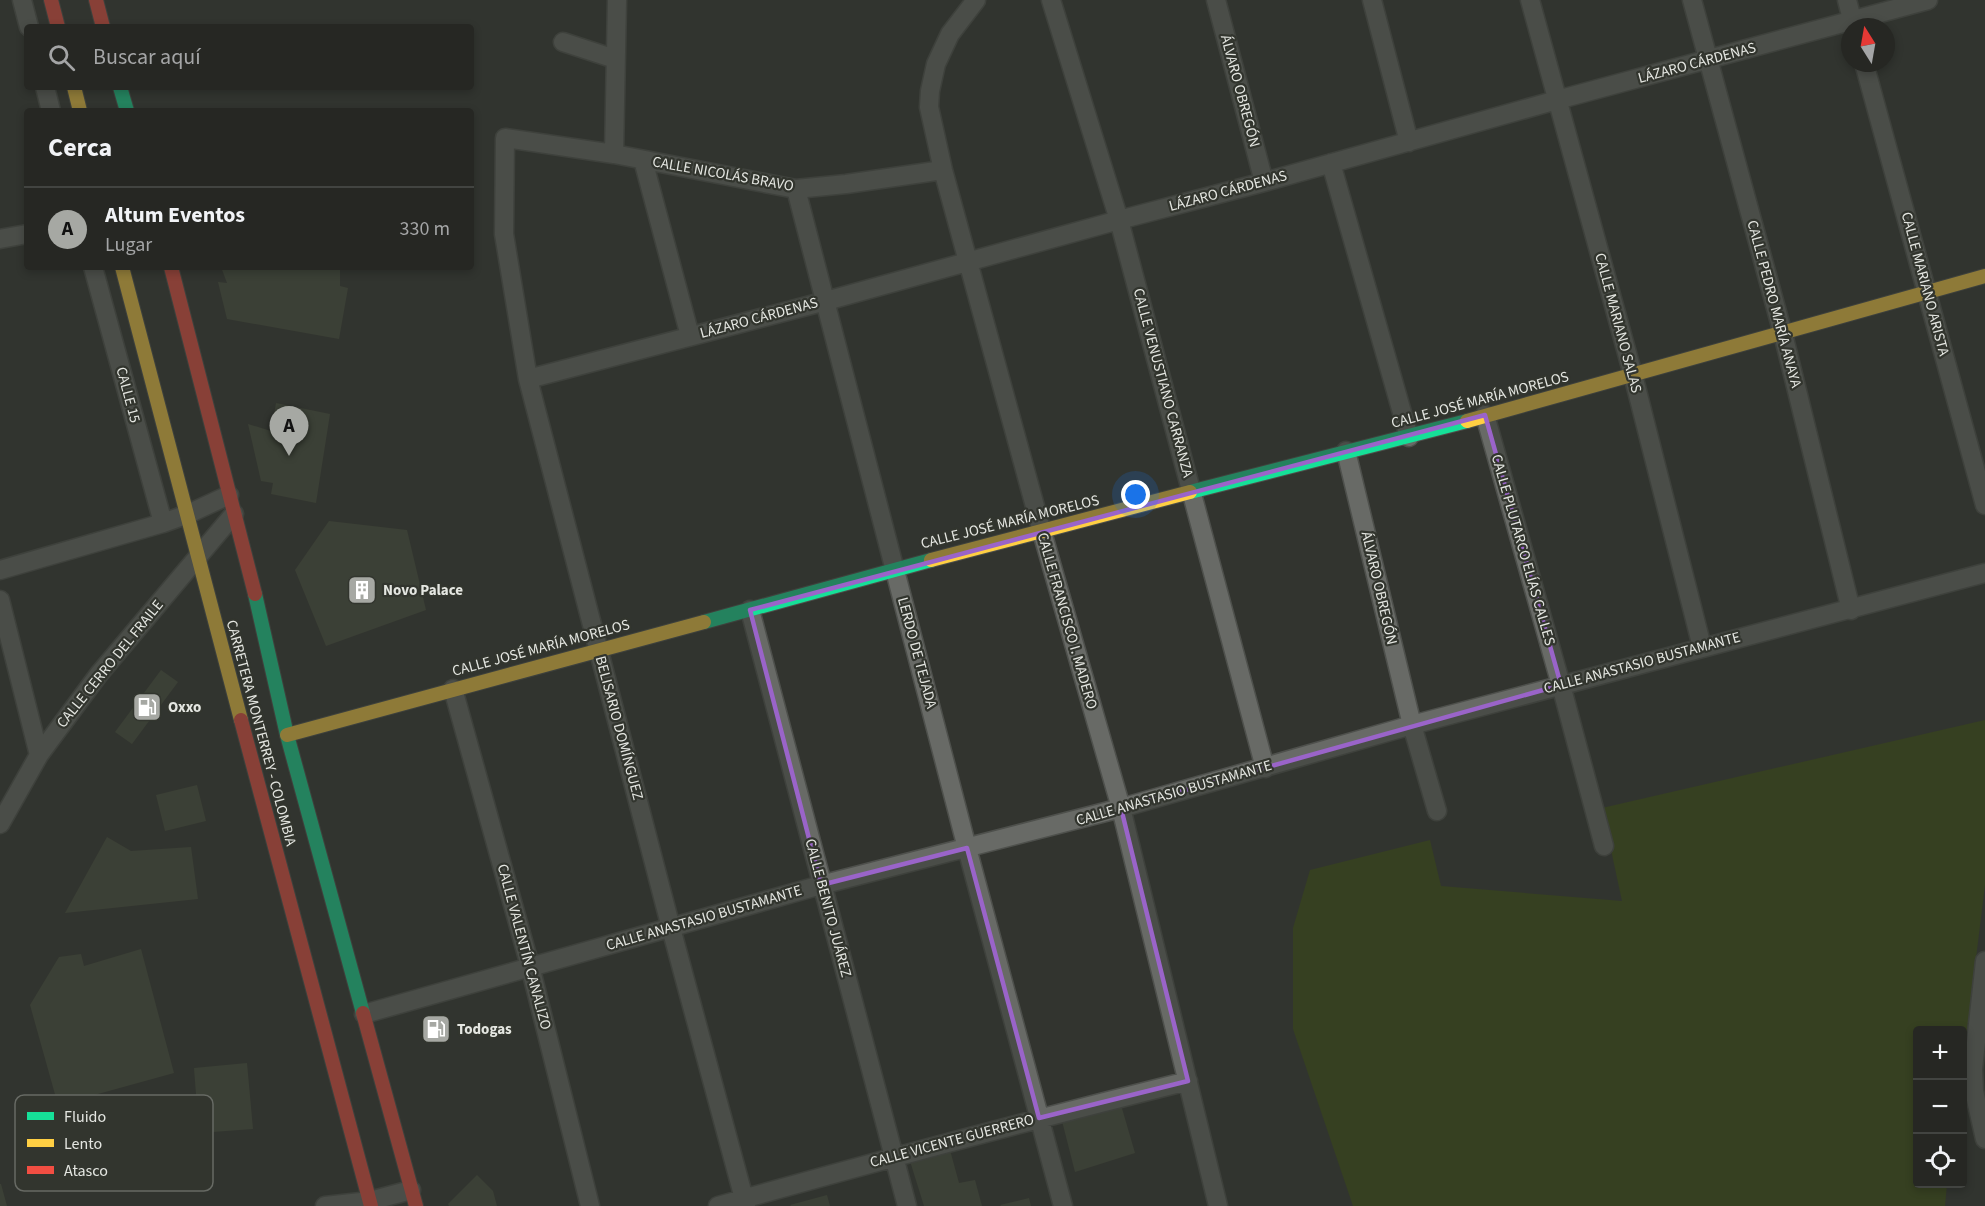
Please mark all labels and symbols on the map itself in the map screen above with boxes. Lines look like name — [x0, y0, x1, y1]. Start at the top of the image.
north arrow — [1841, 18, 1895, 72]
street label: ÁLVARO OBREGÓN — [1215, 32, 1265, 150]
street label: LÁZARO CÁRDENAS — [1636, 37, 1758, 89]
street label: CALLE NICOLÁS BRAVO — [651, 151, 795, 197]
street label: LÁZARO CÁRDENAS — [1167, 165, 1289, 217]
street label: CALLE MARIANO ARISTA — [1896, 210, 1955, 359]
street label: CALLE PEDRO MARÍA ANAYA — [1741, 218, 1807, 391]
street label: CALLE MARIANO SALAS — [1589, 251, 1647, 395]
street label: CALLE VENUSTIANO CARRANZA — [1128, 286, 1199, 481]
street label: LÁZARO CÁRDENAS — [698, 292, 820, 344]
street label: CALLE 15 — [110, 365, 146, 425]
street label: CALLE JOSÉ MARÍA MORELOS — [1389, 366, 1571, 434]
pin: A — [270, 406, 308, 456]
street label: CALLE PLUTARCO ELÍAS CALLES — [1486, 452, 1560, 648]
your location — [1121, 480, 1150, 509]
street label: CALLE JOSÉ MARÍA MORELOS — [919, 490, 1101, 554]
street label: ÁLVARO OBREGÓN — [1356, 529, 1402, 647]
street label: CALLE FRANCISCO I. MADERO — [1032, 530, 1102, 712]
building icon: Novo Palace — [346, 574, 378, 606]
place label: Novo Palace — [383, 580, 463, 601]
street label: CALLE CERRO DEL FRAILE — [52, 595, 168, 733]
street label: LERDO DE TEJADA — [892, 595, 942, 712]
street label: CALLE JOSÉ MARÍA MORELOS — [450, 614, 632, 682]
street label: CARRETERA MONTERREY - COLOMBIA — [221, 618, 302, 849]
street label: CALLE ANASTASIO BUSTAMANTE — [1541, 627, 1743, 699]
street label: BELISARIO DOMÍNGUEZ — [590, 654, 648, 802]
fuel station icon: Oxxo — [131, 691, 163, 723]
place label: Oxxo — [168, 697, 201, 718]
street label: CALLE ANASTASIO BUSTAMANTE — [1074, 755, 1274, 831]
street label: CALLE BENITO JUÁREZ — [799, 836, 857, 980]
street label: CALLE VALENTÍN CANALIZO — [492, 862, 556, 1032]
street label: CALLE ANASTASIO BUSTAMANTE — [604, 880, 804, 956]
fuel station icon: Todogas — [420, 1013, 452, 1045]
place label: Todogas — [457, 1019, 512, 1040]
legend — [15, 1095, 213, 1191]
text: Fluido — [64, 1106, 106, 1128]
street label: CALLE VICENTE GUERRERO — [868, 1109, 1037, 1173]
text: Lento — [64, 1133, 102, 1155]
text: Atasco — [64, 1160, 108, 1182]

